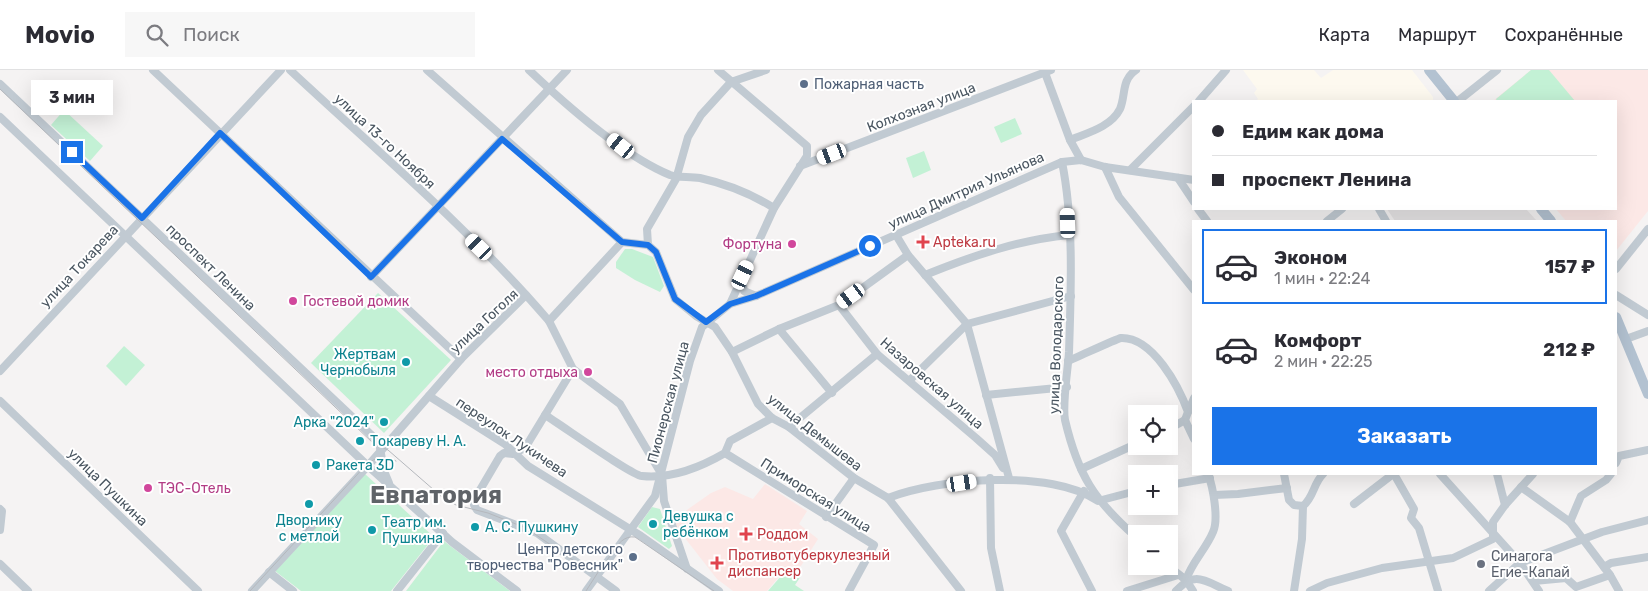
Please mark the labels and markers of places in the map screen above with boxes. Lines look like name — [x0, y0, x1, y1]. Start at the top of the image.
place label: Пожарная часть — [814, 76, 924, 93]
marker: Пожарная часть — [798, 78, 810, 90]
place label: Apteka.ru — [933, 234, 996, 251]
place label: Фортуна — [723, 236, 782, 253]
marker: Apteka.ru — [917, 236, 929, 248]
marker: Фортуна — [786, 238, 798, 250]
place label: Гостевой домик — [303, 293, 410, 310]
marker: Гостевой домик — [287, 295, 299, 307]
place label: Жертвам Чернобыля — [320, 346, 396, 379]
marker: Жертвам Чернобыля — [400, 356, 412, 368]
place label: место отдыха — [485, 364, 578, 381]
marker: место отдыха — [582, 366, 594, 378]
place label: Арка "2024" — [294, 414, 374, 431]
marker: Арка "2024" — [378, 416, 390, 428]
place label: Токареву Н. А. — [370, 433, 466, 450]
marker: Токареву Н. А. — [354, 435, 366, 447]
place label: Ракета 3D — [326, 457, 394, 474]
marker: Ракета 3D — [310, 459, 322, 471]
place label: ТЭС-Отель — [158, 480, 231, 497]
marker: ТЭС-Отель — [142, 482, 154, 494]
marker: Дворнику с метлой — [303, 498, 315, 510]
place label: Девушка с ребёнком — [663, 508, 734, 541]
place label: Дворнику с метлой — [276, 512, 343, 545]
place label: Театр им. Пушкина — [382, 514, 446, 547]
marker: Девушка с ребёнком — [647, 518, 659, 530]
place label: А. С. Пушкину — [485, 519, 579, 536]
marker: А. С. Пушкину — [469, 521, 481, 533]
marker: Театр им. Пушкина — [366, 524, 378, 536]
place label: Роддом — [757, 526, 808, 543]
marker: Роддом — [739, 527, 753, 541]
place label: Центр детского творчества "Ровесник" — [467, 541, 623, 574]
place label: Противотуберкулезный диспансер — [728, 547, 890, 580]
place label: Синагога Егие-Капай — [1491, 548, 1570, 581]
marker: Центр детского творчества "Ровесник" — [627, 551, 639, 563]
marker: Противотуберкулезный диспансер — [710, 556, 724, 570]
marker: Синагога Егие-Капай — [1475, 558, 1487, 570]

